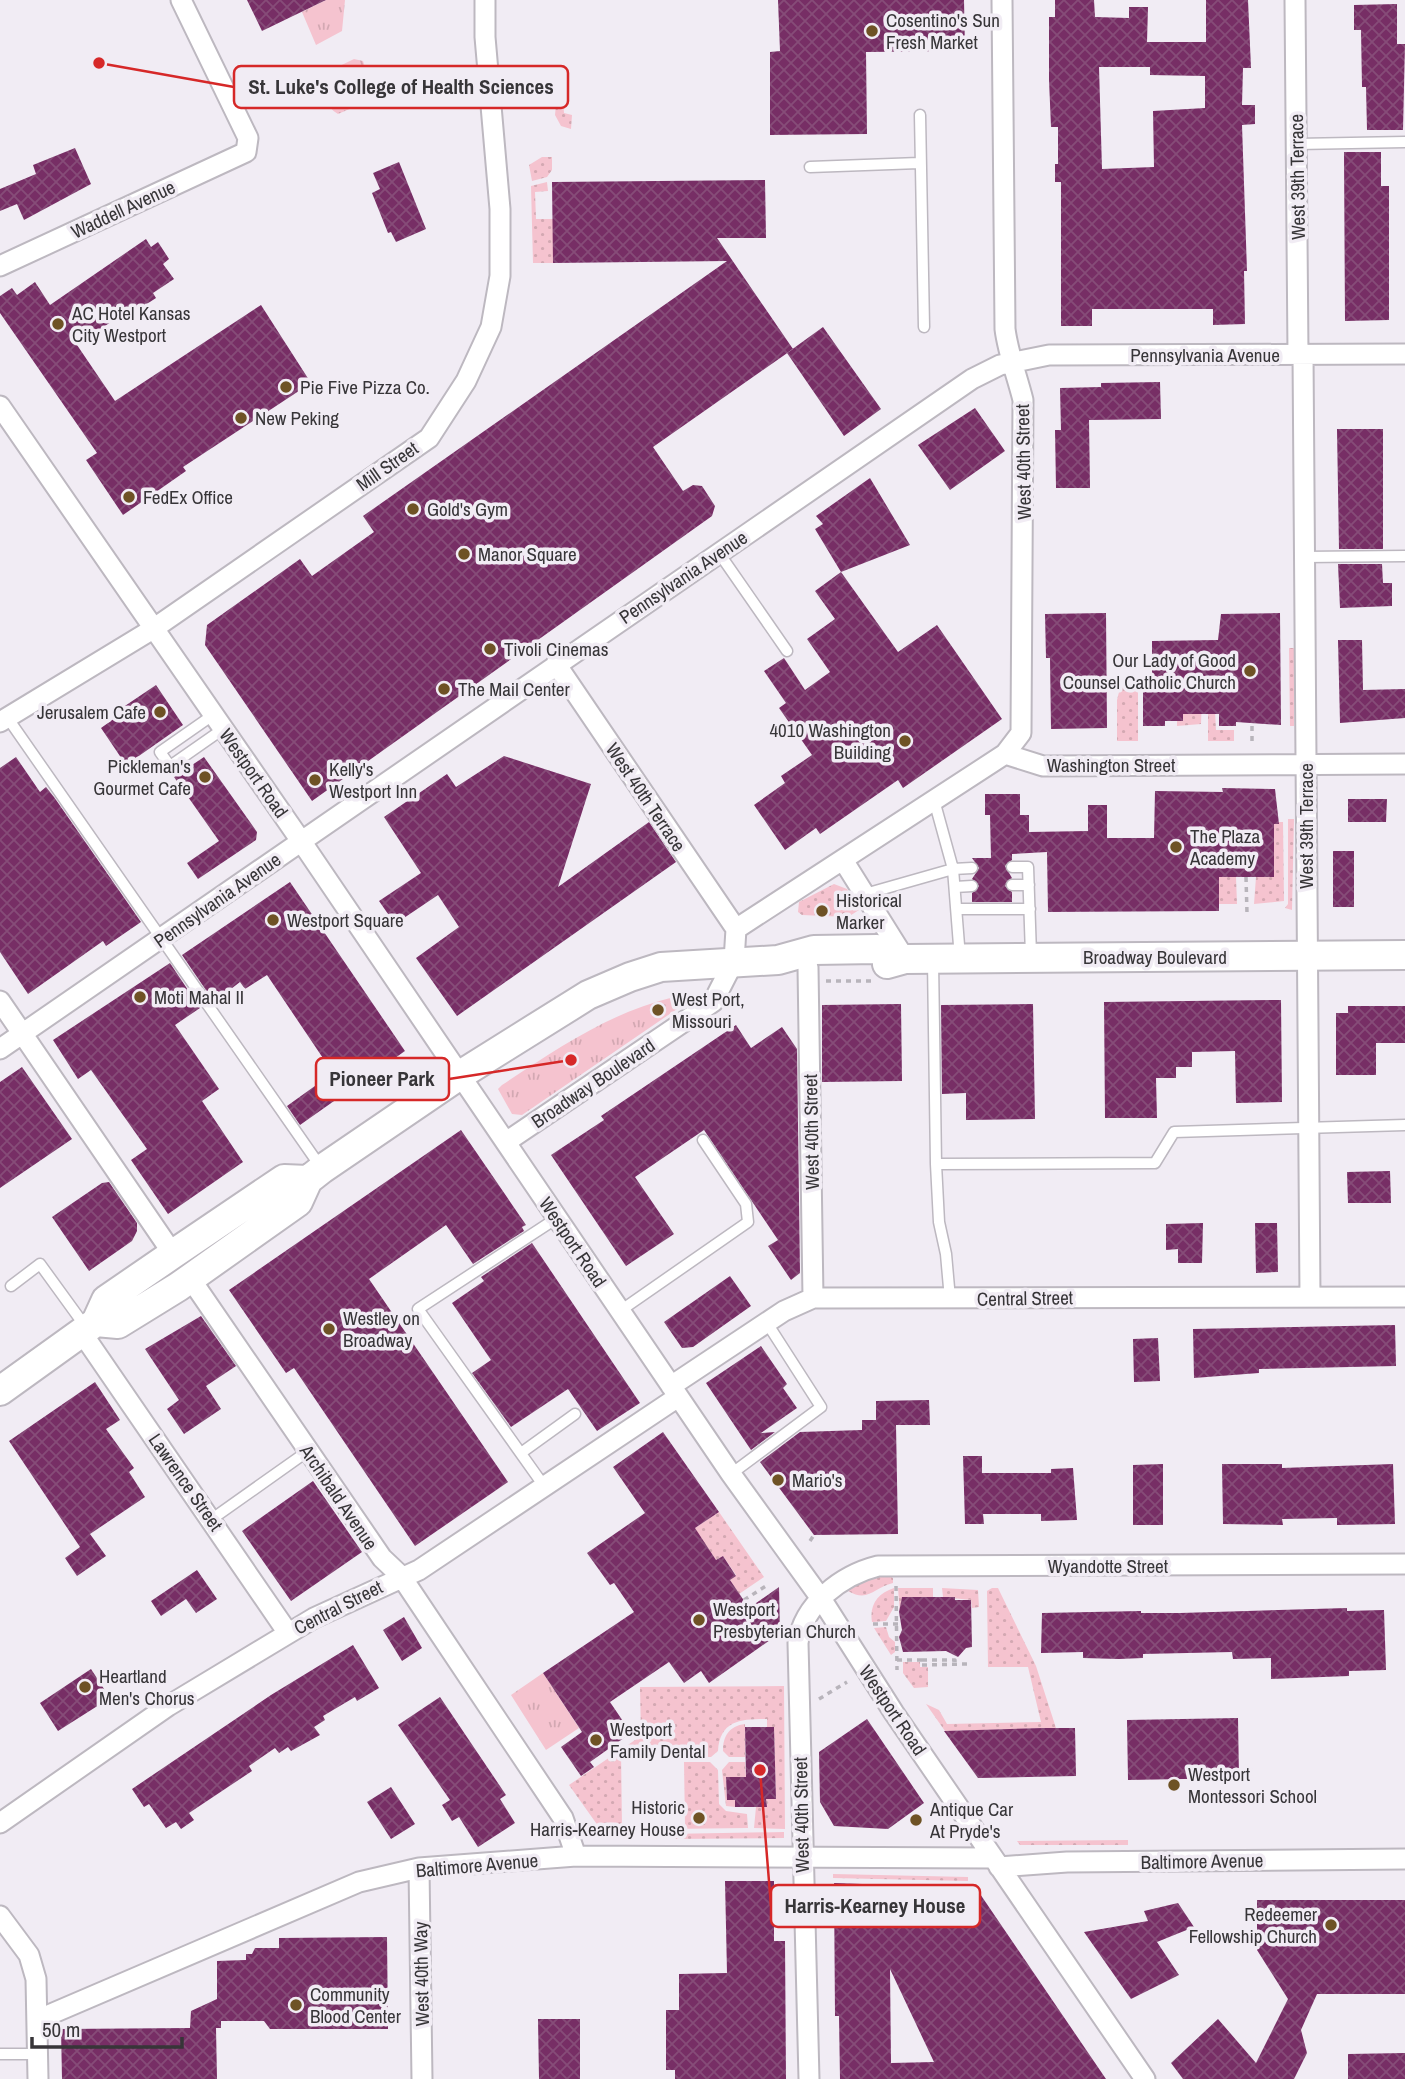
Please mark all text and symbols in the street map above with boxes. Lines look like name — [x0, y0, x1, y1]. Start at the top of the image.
place label: Cosentino's Sun Fresh Market — [886, 7, 1000, 55]
marker: Cosentino's Sun Fresh Market — [864, 23, 880, 39]
callout: St. Luke's College of Health Sciences — [234, 66, 568, 108]
text: St. Luke's College of Health Sciences — [248, 72, 554, 101]
street label: West 39th Terrace — [1283, 114, 1311, 240]
street label: Waddell Avenue — [67, 174, 179, 244]
place label: AC Hotel Kansas City Westport — [71, 300, 191, 348]
marker: AC Hotel Kansas City Westport — [50, 316, 66, 332]
street label: Pennsylvania Avenue — [1130, 342, 1280, 368]
place label: Pie Five Pizza Co. — [300, 374, 430, 400]
marker: Pie Five Pizza Co. — [278, 379, 294, 395]
street label: West 40th Street — [1009, 403, 1037, 520]
place label: New Peking — [255, 405, 339, 431]
marker: New Peking — [233, 410, 249, 426]
street label: Mill Street — [351, 435, 424, 497]
place label: FedEx Office — [143, 484, 233, 510]
marker: FedEx Office — [121, 489, 137, 505]
place label: Gold's Gym — [427, 496, 508, 522]
marker: Gold's Gym — [405, 501, 421, 517]
street label: Pennsylvania Avenue — [614, 524, 752, 630]
place label: Manor Square — [478, 541, 577, 567]
marker: Manor Square — [456, 546, 472, 562]
place label: Tivoli Cinemas — [504, 636, 609, 662]
marker: Tivoli Cinemas — [482, 641, 498, 657]
place label: Our Lady of Good Counsel Catholic Church — [1063, 647, 1236, 695]
marker: Our Lady of Good Counsel Catholic Church — [1242, 663, 1258, 679]
place label: The Mail Center — [458, 676, 571, 702]
marker: The Mail Center — [436, 681, 452, 697]
place label: Jerusalem Cafe — [37, 699, 146, 725]
marker: Jerusalem Cafe — [152, 704, 168, 720]
place label: 4010 Washington Building — [769, 717, 891, 765]
street label: Westport Road — [214, 723, 294, 823]
marker: 4010 Washington Building — [897, 733, 913, 749]
street label: West 40th Terrace — [600, 738, 692, 856]
street label: Washington Street — [1047, 752, 1176, 778]
place label: Pickleman's Gourmet Cafe — [93, 753, 191, 801]
place label: Kelly's Westport Inn — [329, 756, 417, 804]
street label: West 39th Terrace — [1293, 763, 1319, 889]
marker: Pickleman's Gourmet Cafe — [197, 769, 213, 785]
marker: Kelly's Westport Inn — [307, 772, 323, 788]
place label: The Plaza Academy — [1189, 823, 1260, 871]
marker: The Plaza Academy — [1168, 839, 1184, 855]
street label: Pennsylvania Avenue — [148, 846, 286, 954]
place label: Historical Marker — [836, 887, 902, 935]
marker: Historical Marker — [814, 903, 830, 919]
place label: Westport Square — [287, 907, 404, 933]
marker: Westport Square — [265, 912, 281, 928]
street label: Broadway Boulevard — [1083, 944, 1227, 970]
place label: Moti Mahal II — [154, 984, 244, 1010]
place label: West Port, Missouri — [672, 986, 744, 1034]
marker: Moti Mahal II — [132, 989, 148, 1005]
marker: West Port, Missouri — [650, 1002, 666, 1018]
street label: Broadway Boulevard — [526, 1032, 660, 1134]
callout: Pioneer Park — [316, 1058, 449, 1100]
text: Pioneer Park — [329, 1064, 435, 1093]
street label: West 40th Street — [797, 1073, 825, 1190]
street label: Westport Road — [533, 1192, 613, 1292]
street label: Central Street — [977, 1284, 1074, 1312]
place label: Westley on Broadway — [343, 1305, 420, 1353]
marker: Westley on Broadway — [321, 1321, 337, 1337]
street label: Lawrence Street — [143, 1428, 230, 1536]
street label: Archibald Avenue — [294, 1438, 384, 1555]
place label: Mario's — [792, 1467, 843, 1493]
marker: Mario's — [770, 1472, 786, 1488]
street label: Wyandotte Street — [1048, 1553, 1169, 1579]
street label: Central Street — [289, 1573, 387, 1640]
place label: Westport Presbyterian Church — [713, 1596, 856, 1644]
marker: Westport Presbyterian Church — [691, 1612, 707, 1628]
street label: Westport Road — [853, 1660, 933, 1760]
place label: Heartland Men's Chorus — [99, 1663, 195, 1711]
marker: Heartland Men's Chorus — [77, 1679, 93, 1695]
place label: Westport Family Dental — [610, 1716, 705, 1764]
marker: Westport Family Dental — [588, 1732, 604, 1748]
street label: West 40th Street — [787, 1756, 815, 1873]
place label: Westport Montessori School — [1188, 1761, 1317, 1809]
marker: Westport Montessori School — [1166, 1777, 1182, 1793]
place label: Historic Harris-Kearney House — [530, 1794, 685, 1842]
place label: Antique Car At Pryde's — [929, 1796, 1014, 1844]
marker: Historic Harris-Kearney House — [691, 1810, 707, 1826]
marker: Antique Car At Pryde's — [908, 1812, 924, 1828]
street label: Baltimore Avenue — [415, 1847, 539, 1883]
street label: Baltimore Avenue — [1140, 1847, 1264, 1875]
callout: Harris-Kearney House — [771, 1885, 980, 1927]
text: Harris-Kearney House — [785, 1891, 965, 1920]
place label: Redeemer Fellowship Church — [1189, 1901, 1318, 1949]
marker: Redeemer Fellowship Church — [1323, 1917, 1339, 1933]
street label: West 40th Way — [407, 1921, 435, 2027]
place label: Community Blood Center — [310, 1981, 402, 2029]
marker: Community Blood Center — [288, 1997, 304, 2013]
scale bar — [32, 2006, 182, 2050]
text: 50 m — [42, 2015, 80, 2044]

